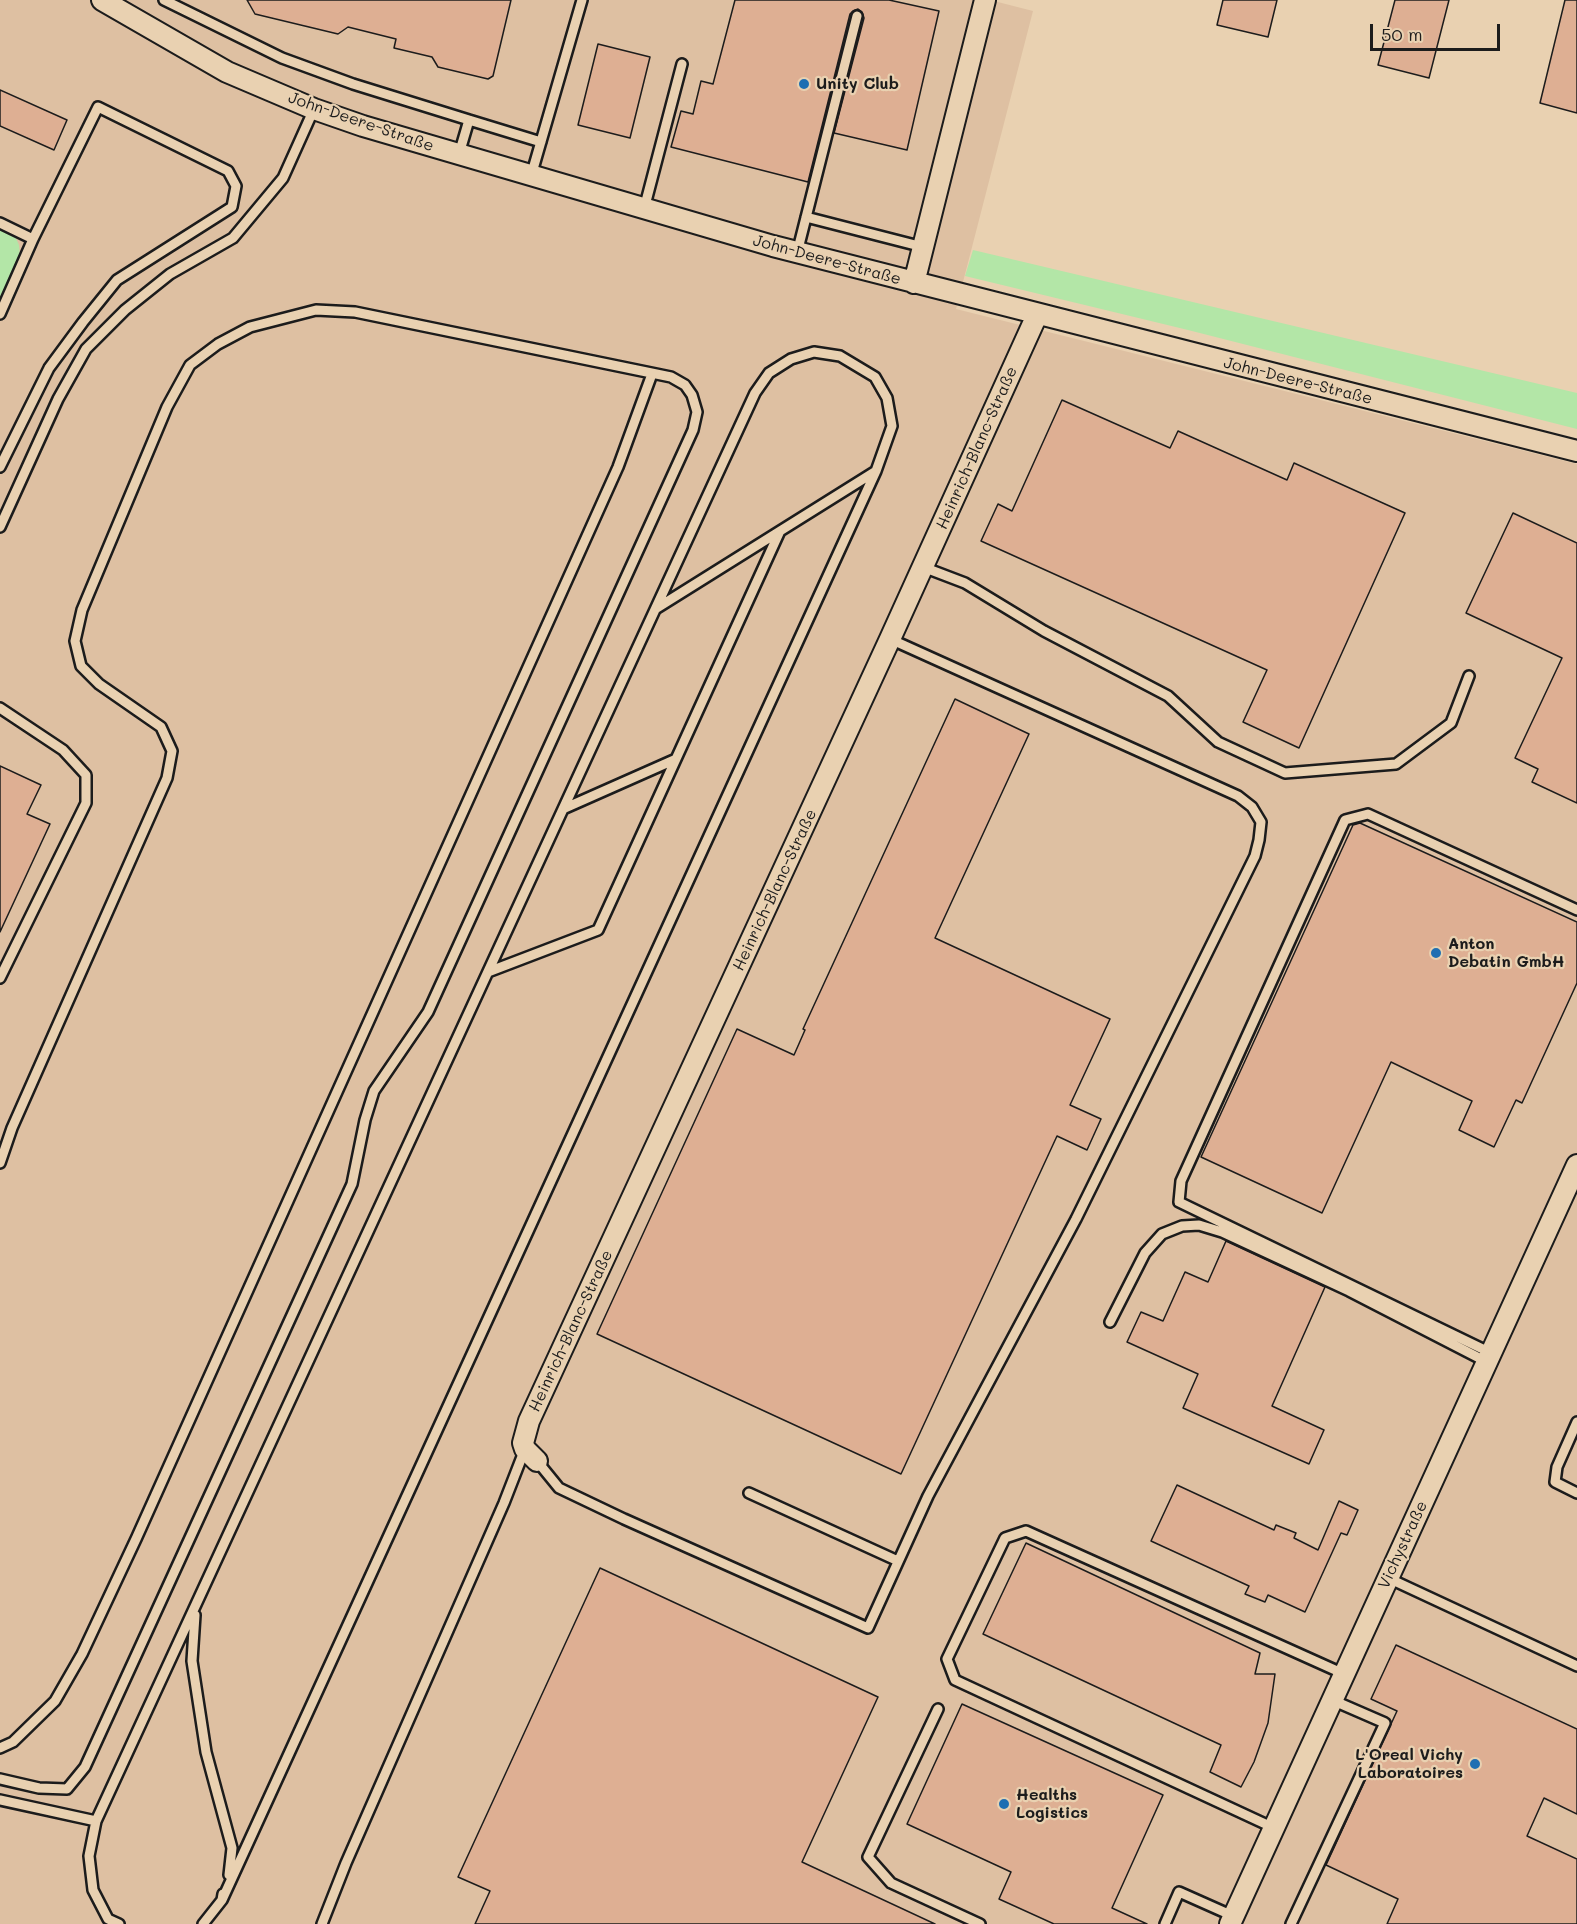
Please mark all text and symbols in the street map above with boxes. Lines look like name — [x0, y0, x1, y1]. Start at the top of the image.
scale bar — [1373, 12, 1504, 50]
text: 50 m — [1381, 22, 1423, 46]
place label: Unity Club — [816, 74, 899, 94]
marker: Unity Club — [797, 77, 811, 91]
street label: John-Deere-Straße — [286, 88, 436, 156]
street label: John-Deere-Straße — [751, 231, 903, 289]
street label: John-Deere-Straße — [1222, 353, 1374, 409]
street label: Heinrich-Blanc-Straße — [932, 364, 1022, 532]
street label: Heinrich-Blanc-Straße — [729, 806, 821, 974]
place label: Anton Debatin GmbH — [1448, 934, 1565, 972]
marker: Anton Debatin GmbH — [1429, 946, 1443, 960]
street label: Heinrich-Blanc-Straße — [525, 1247, 617, 1415]
street label: Vichystraße — [1374, 1498, 1432, 1592]
place label: L'Oreal Vichy Laboratoires — [1355, 1745, 1463, 1783]
marker: L'Oreal Vichy Laboratoires — [1468, 1757, 1482, 1771]
place label: Healths Logistics — [1016, 1785, 1088, 1823]
marker: Healths Logistics — [997, 1797, 1011, 1811]

